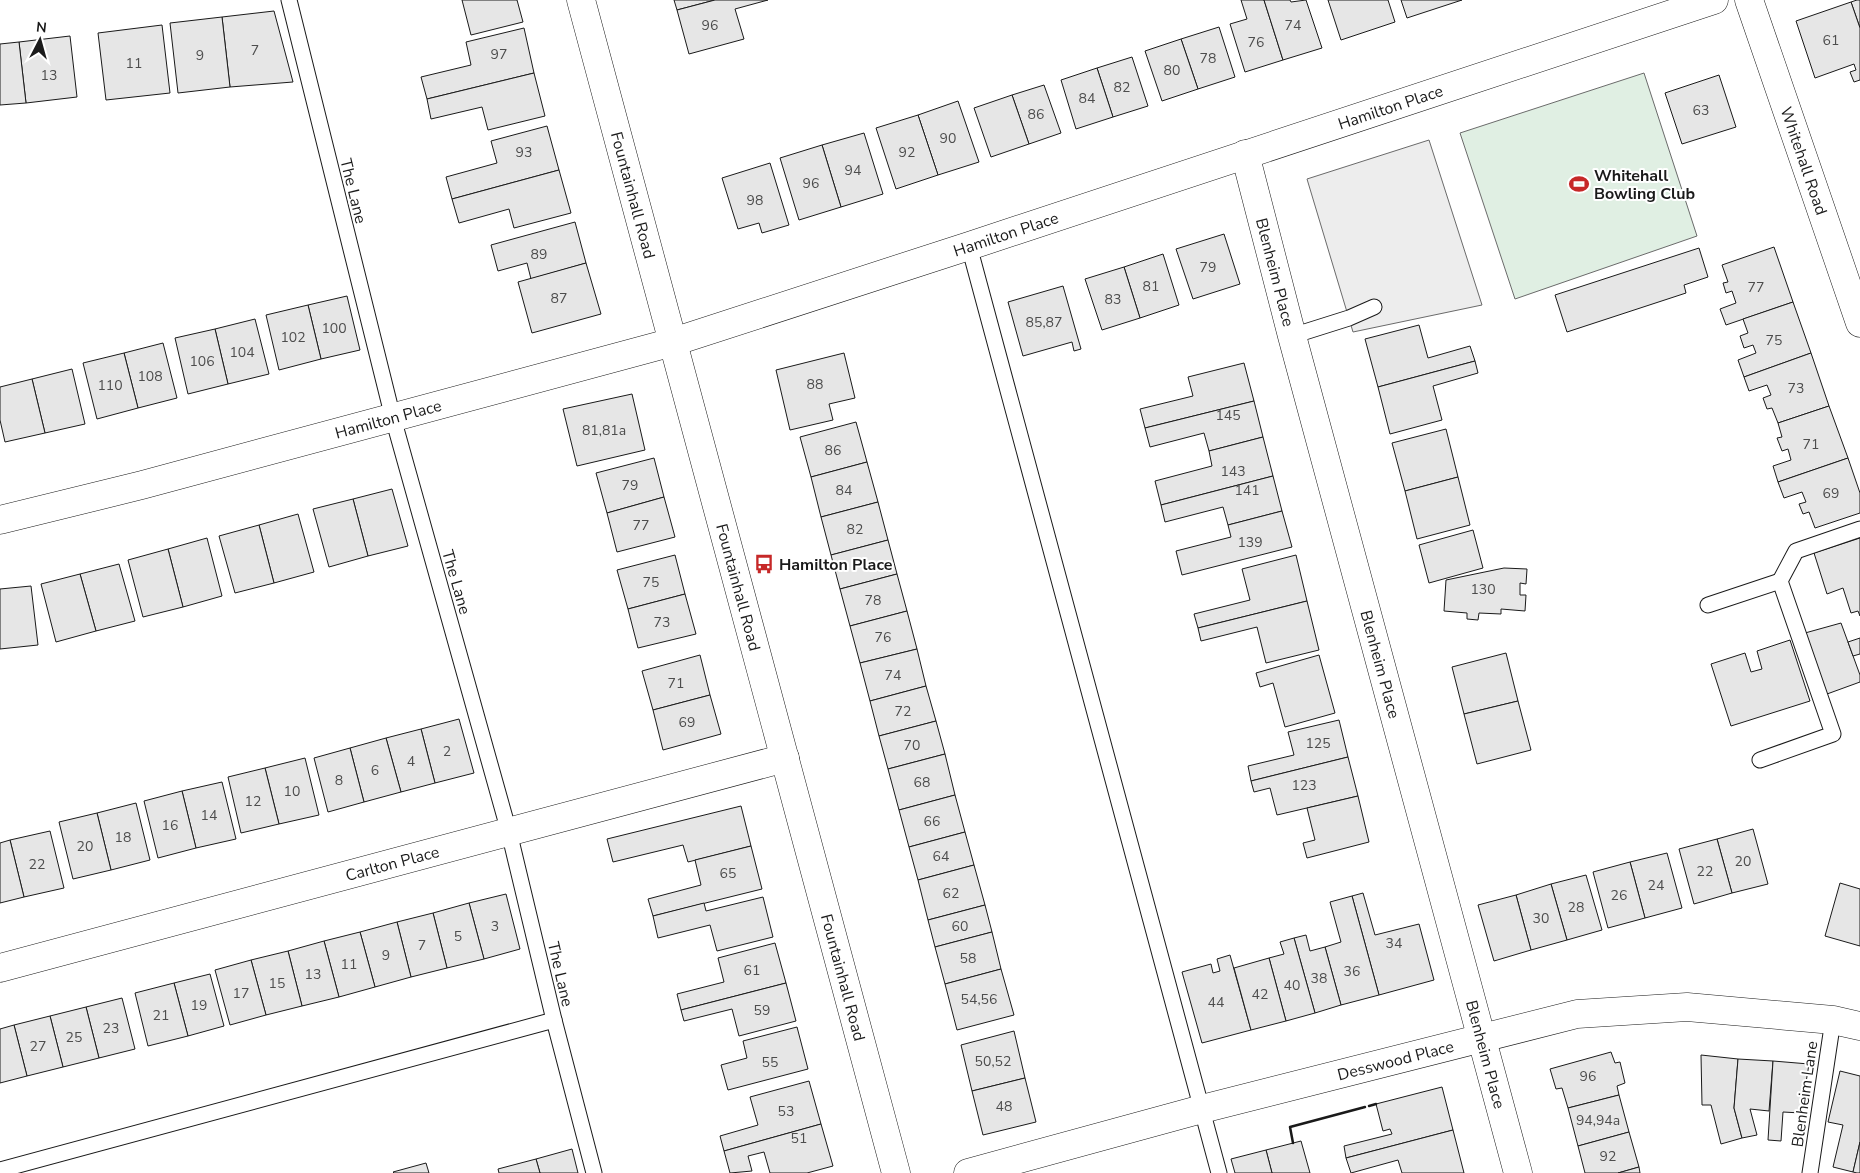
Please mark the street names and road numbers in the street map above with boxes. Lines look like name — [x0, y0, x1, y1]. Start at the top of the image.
street label: Hamilton Place — [1335, 80, 1446, 135]
street label: Whitehall Road — [1775, 104, 1832, 218]
street label: Fountainhall Road — [605, 129, 660, 261]
street label: The Lane — [334, 157, 372, 226]
street label: Hamilton Place — [951, 207, 1061, 262]
street label: Blenheim Place — [1250, 216, 1299, 329]
street label: Hamilton Place — [333, 395, 444, 445]
street label: Fountainhall Road — [710, 521, 765, 653]
street label: The Lane — [436, 547, 476, 617]
street label: Blenheim Place — [1355, 608, 1405, 721]
street label: Carlton Place — [343, 841, 442, 887]
street label: Fountainhall Road — [815, 912, 870, 1044]
street label: The Lane — [542, 940, 578, 1009]
street label: Blenheim Place — [1460, 998, 1510, 1111]
street label: Desswood Place — [1335, 1036, 1456, 1086]
street label: Blenheim Lane — [1787, 1040, 1823, 1149]

